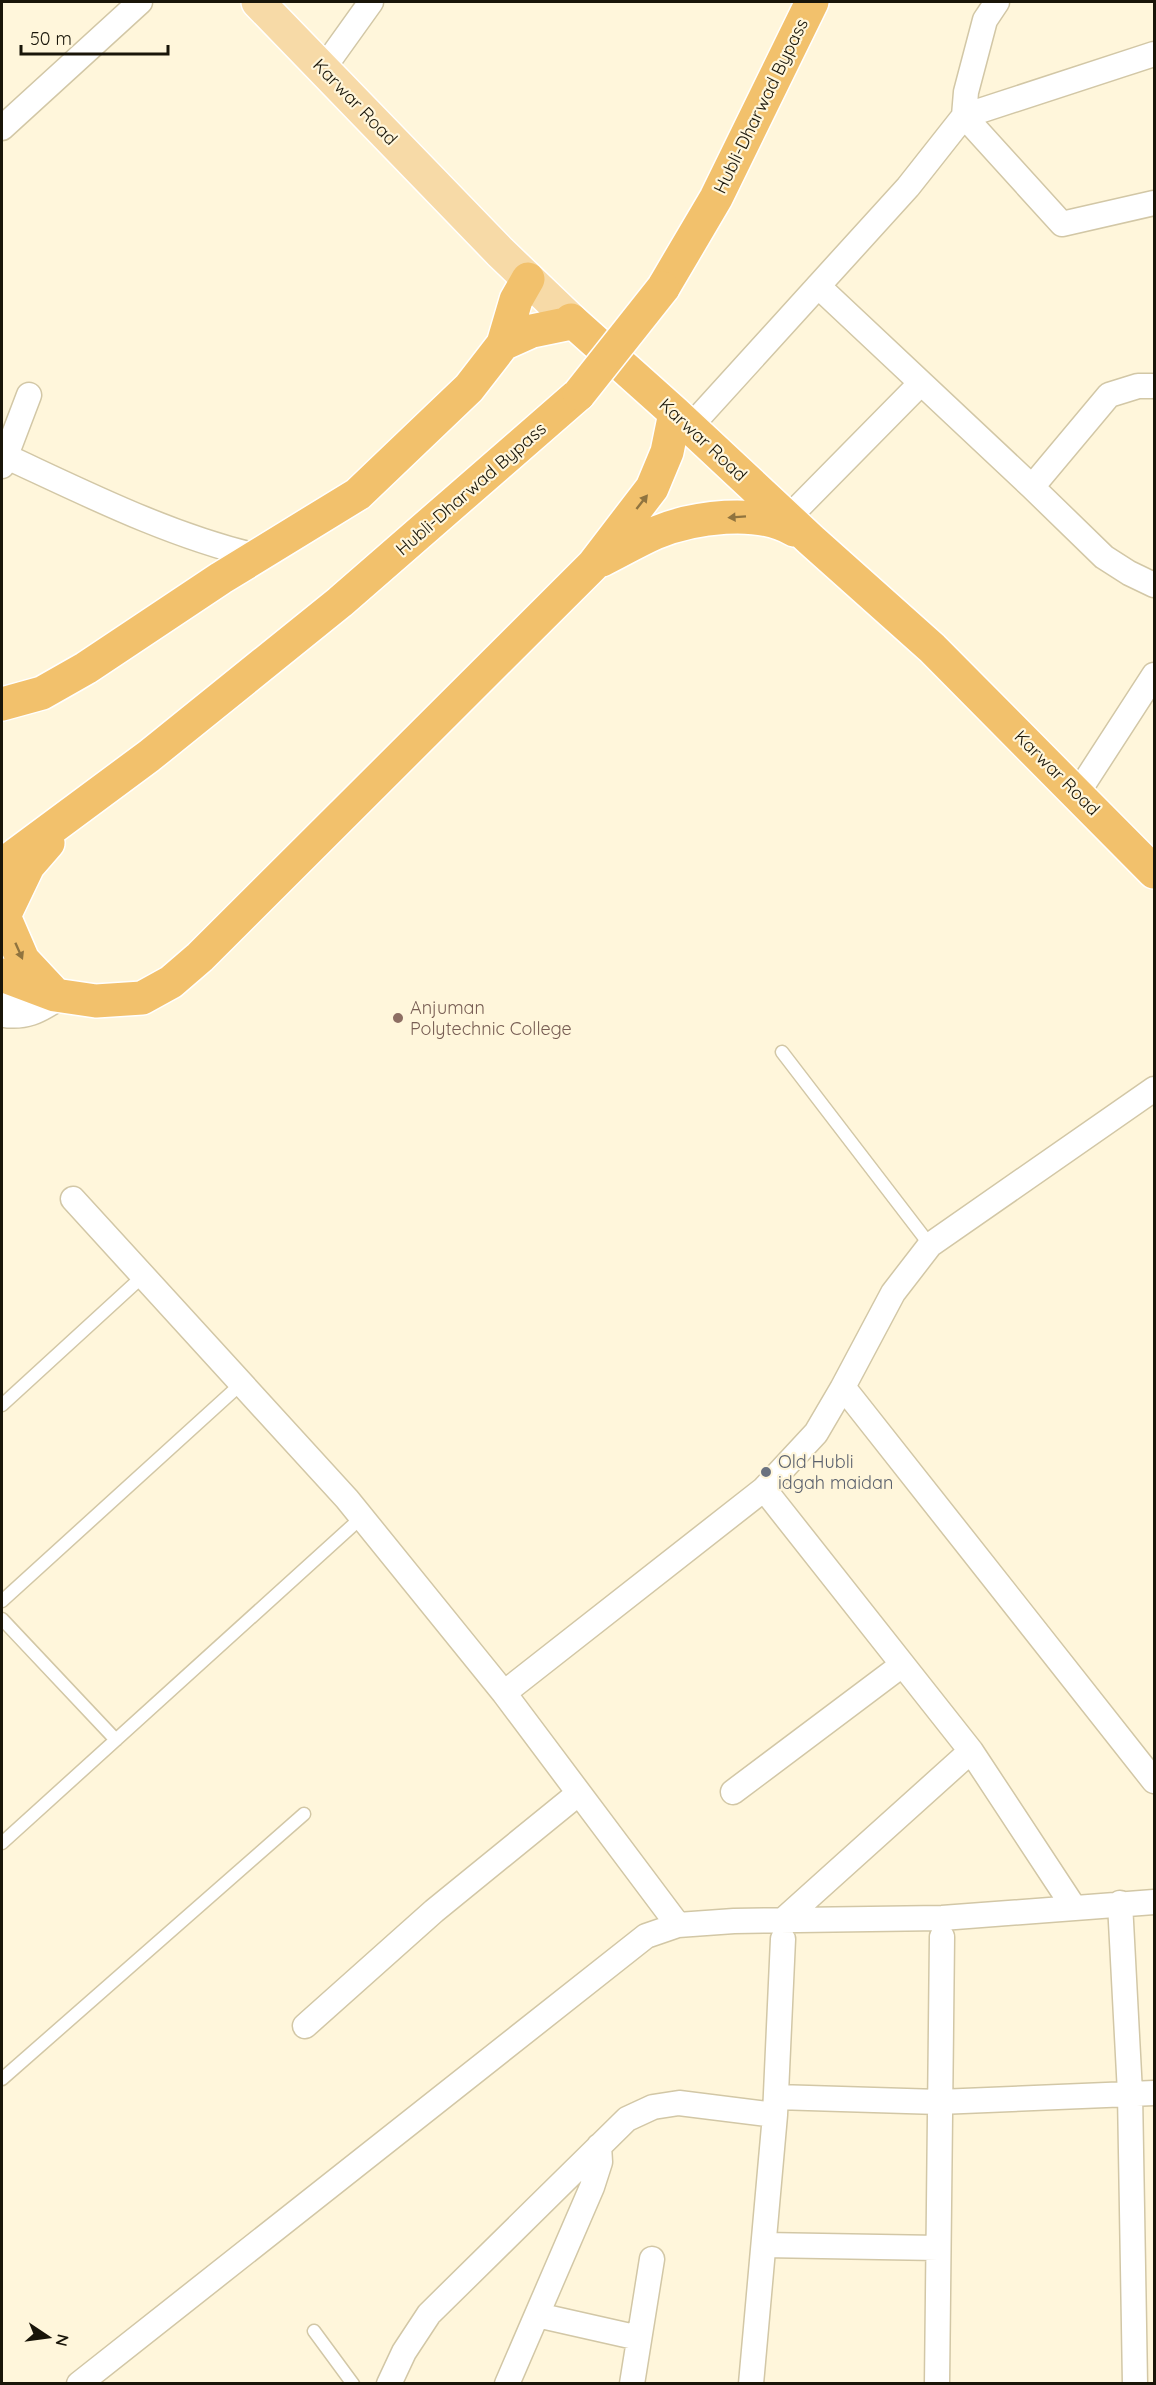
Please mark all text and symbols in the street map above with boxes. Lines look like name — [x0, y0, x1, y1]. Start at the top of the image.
street label: Hubli-Dharwad Bypass — [708, 14, 813, 197]
scale bar — [21, 18, 168, 56]
text: 50 m — [30, 27, 72, 50]
street label: Karwar Road — [308, 53, 403, 150]
street label: Karwar Road — [655, 393, 752, 486]
street label: Hubli-Dharwad Bypass — [391, 417, 551, 560]
one-way arrow — [635, 494, 648, 510]
one-way arrow — [727, 512, 746, 521]
street label: Karwar Road — [1010, 725, 1105, 820]
one-way arrow — [14, 942, 24, 960]
place label: Anjuman Polytechnic College — [410, 996, 572, 1040]
marker: Anjuman Polytechnic College — [391, 1011, 405, 1025]
place label: Old Hubli idgah maidan — [778, 1450, 893, 1494]
marker: Old Hubli idgah maidan — [759, 1465, 773, 1479]
north arrow — [18, 2307, 78, 2367]
text: N — [52, 2332, 74, 2348]

